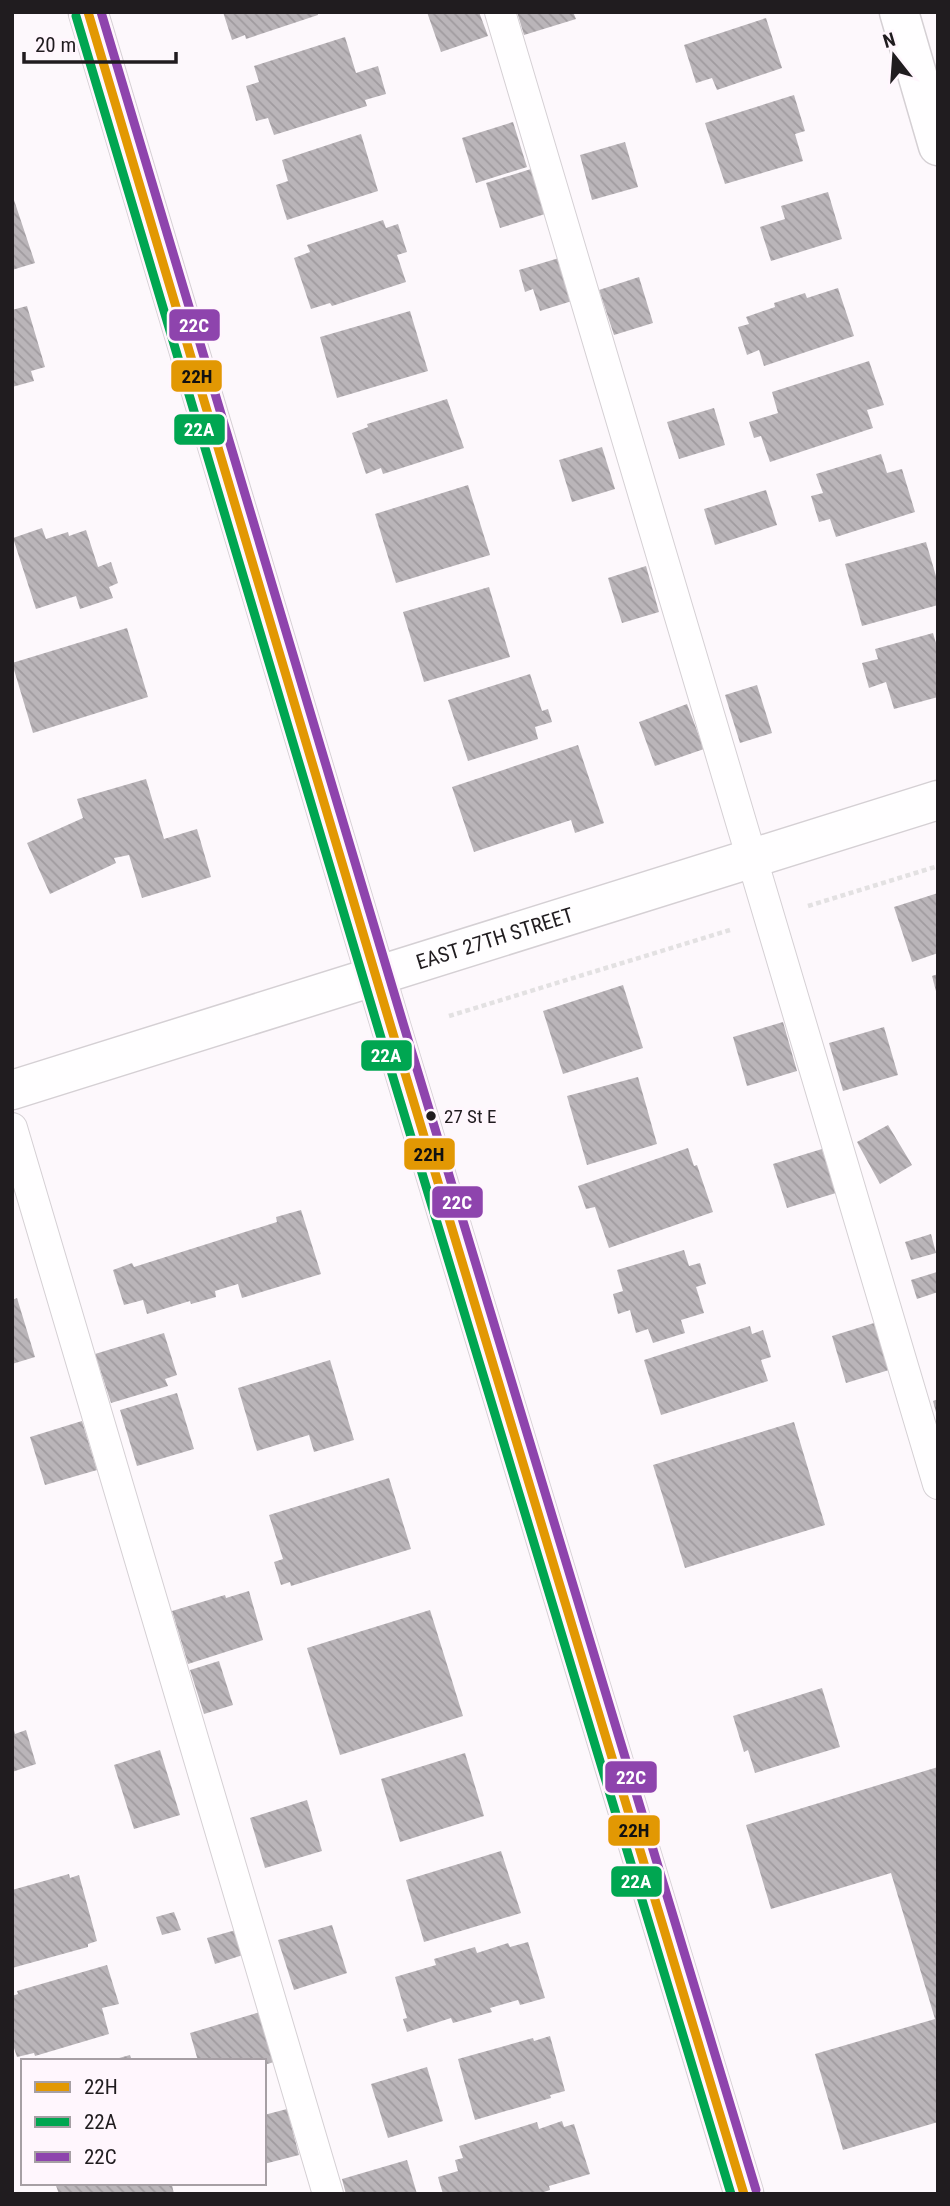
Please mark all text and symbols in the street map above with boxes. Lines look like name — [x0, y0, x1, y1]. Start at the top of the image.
scale bar — [24, 21, 177, 65]
north arrow — [859, 21, 929, 91]
text: N — [880, 28, 898, 53]
text: 20 m — [35, 33, 76, 57]
line badge: 22C — [168, 308, 221, 342]
text: 22C — [179, 314, 209, 337]
line badge: 22H — [170, 359, 223, 393]
text: 22H — [182, 365, 212, 388]
line badge: 22A — [173, 413, 226, 446]
text: 22A — [184, 418, 215, 441]
street label: EAST 27TH STREET — [413, 903, 576, 975]
line badge: 22A — [360, 1039, 413, 1072]
text: 22A — [371, 1044, 402, 1067]
place label: 27 St E — [444, 1105, 496, 1128]
marker: 27 St E — [424, 1109, 438, 1123]
line badge: 22H — [403, 1137, 456, 1171]
text: 22H — [414, 1143, 444, 1166]
line badge: 22C — [431, 1185, 484, 1219]
text: 22C — [442, 1191, 472, 1214]
line badge: 22C — [604, 1760, 658, 1794]
text: 22C — [616, 1766, 646, 1789]
line badge: 22H — [607, 1814, 661, 1847]
text: 22H — [619, 1819, 649, 1842]
line badge: 22A — [610, 1865, 663, 1898]
text: 22A — [621, 1870, 652, 1893]
legend — [21, 2059, 266, 2185]
text: 22H — [84, 2075, 118, 2099]
text: 22A — [84, 2110, 117, 2134]
text: 22C — [84, 2145, 117, 2169]

